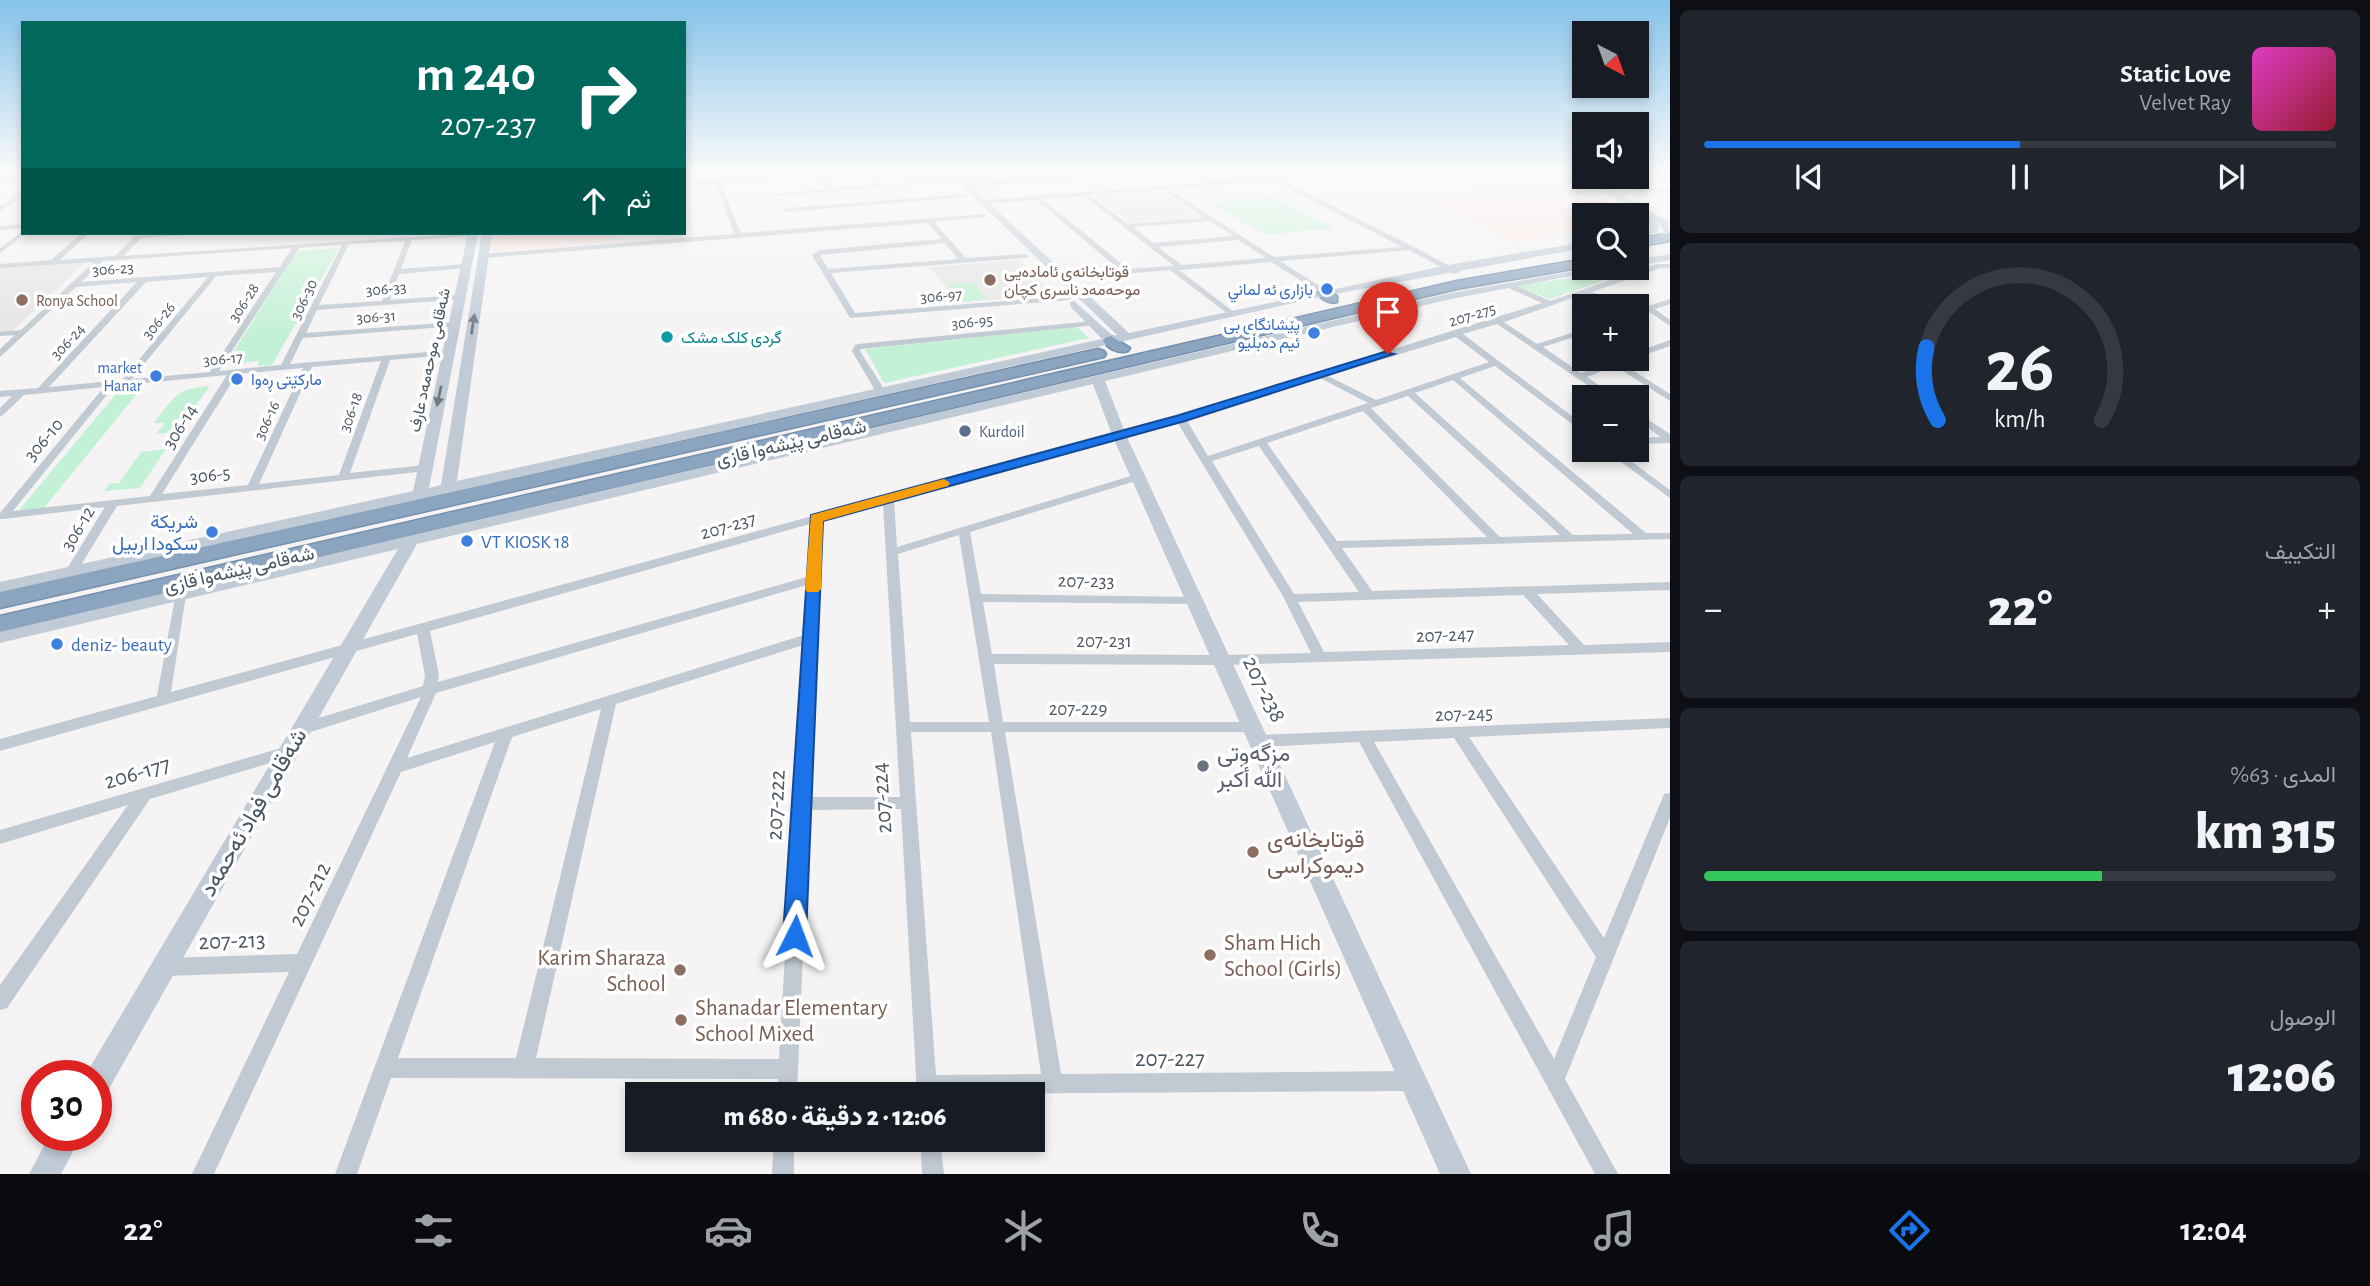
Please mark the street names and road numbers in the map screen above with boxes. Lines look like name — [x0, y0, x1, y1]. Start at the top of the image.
street label: 306-23 — [92, 260, 134, 278]
street label: 306-30 — [287, 277, 320, 322]
street label: 306-33 — [365, 279, 407, 299]
street label: 306-28 — [226, 280, 262, 325]
street label: 306-97 — [920, 286, 963, 306]
street label: شەقامی موحەمەد عارف — [407, 287, 455, 434]
street label: 306-26 — [139, 299, 178, 342]
street label: 207-275 — [1447, 300, 1498, 330]
street label: 306-31 — [356, 308, 396, 326]
street label: 306-95 — [951, 312, 994, 332]
street label: 306-24 — [47, 320, 88, 363]
street label: 306-17 — [203, 349, 244, 369]
street label: 306-18 — [336, 391, 365, 434]
street label: 306-16 — [251, 399, 283, 442]
street label: 306-14 — [159, 401, 201, 452]
street label: 306-10 — [21, 415, 67, 465]
street label: شەقامی پێشەوا قازی — [714, 417, 869, 473]
street label: 306-5 — [189, 464, 232, 487]
street label: 306-12 — [58, 503, 99, 554]
street label: 207-237 — [698, 509, 758, 543]
street label: شەقامی پێشەوا قازی — [162, 544, 317, 600]
street label: 207-233 — [1057, 572, 1115, 591]
street label: 207-247 — [1416, 625, 1475, 646]
street label: 207-231 — [1076, 632, 1132, 651]
street label: 207-238 — [1238, 653, 1289, 726]
street label: 207-229 — [1049, 700, 1107, 719]
street label: 207-245 — [1435, 704, 1493, 725]
street label: شەقامی فواد ئەحمەد — [197, 725, 313, 902]
street label: 206-177 — [102, 753, 173, 794]
street label: 207-224 — [869, 762, 896, 834]
street label: 207-222 — [763, 769, 790, 841]
street label: 207-212 — [285, 859, 336, 930]
street label: 207-213 — [198, 929, 266, 954]
street label: 207-227 — [1135, 1048, 1205, 1071]

